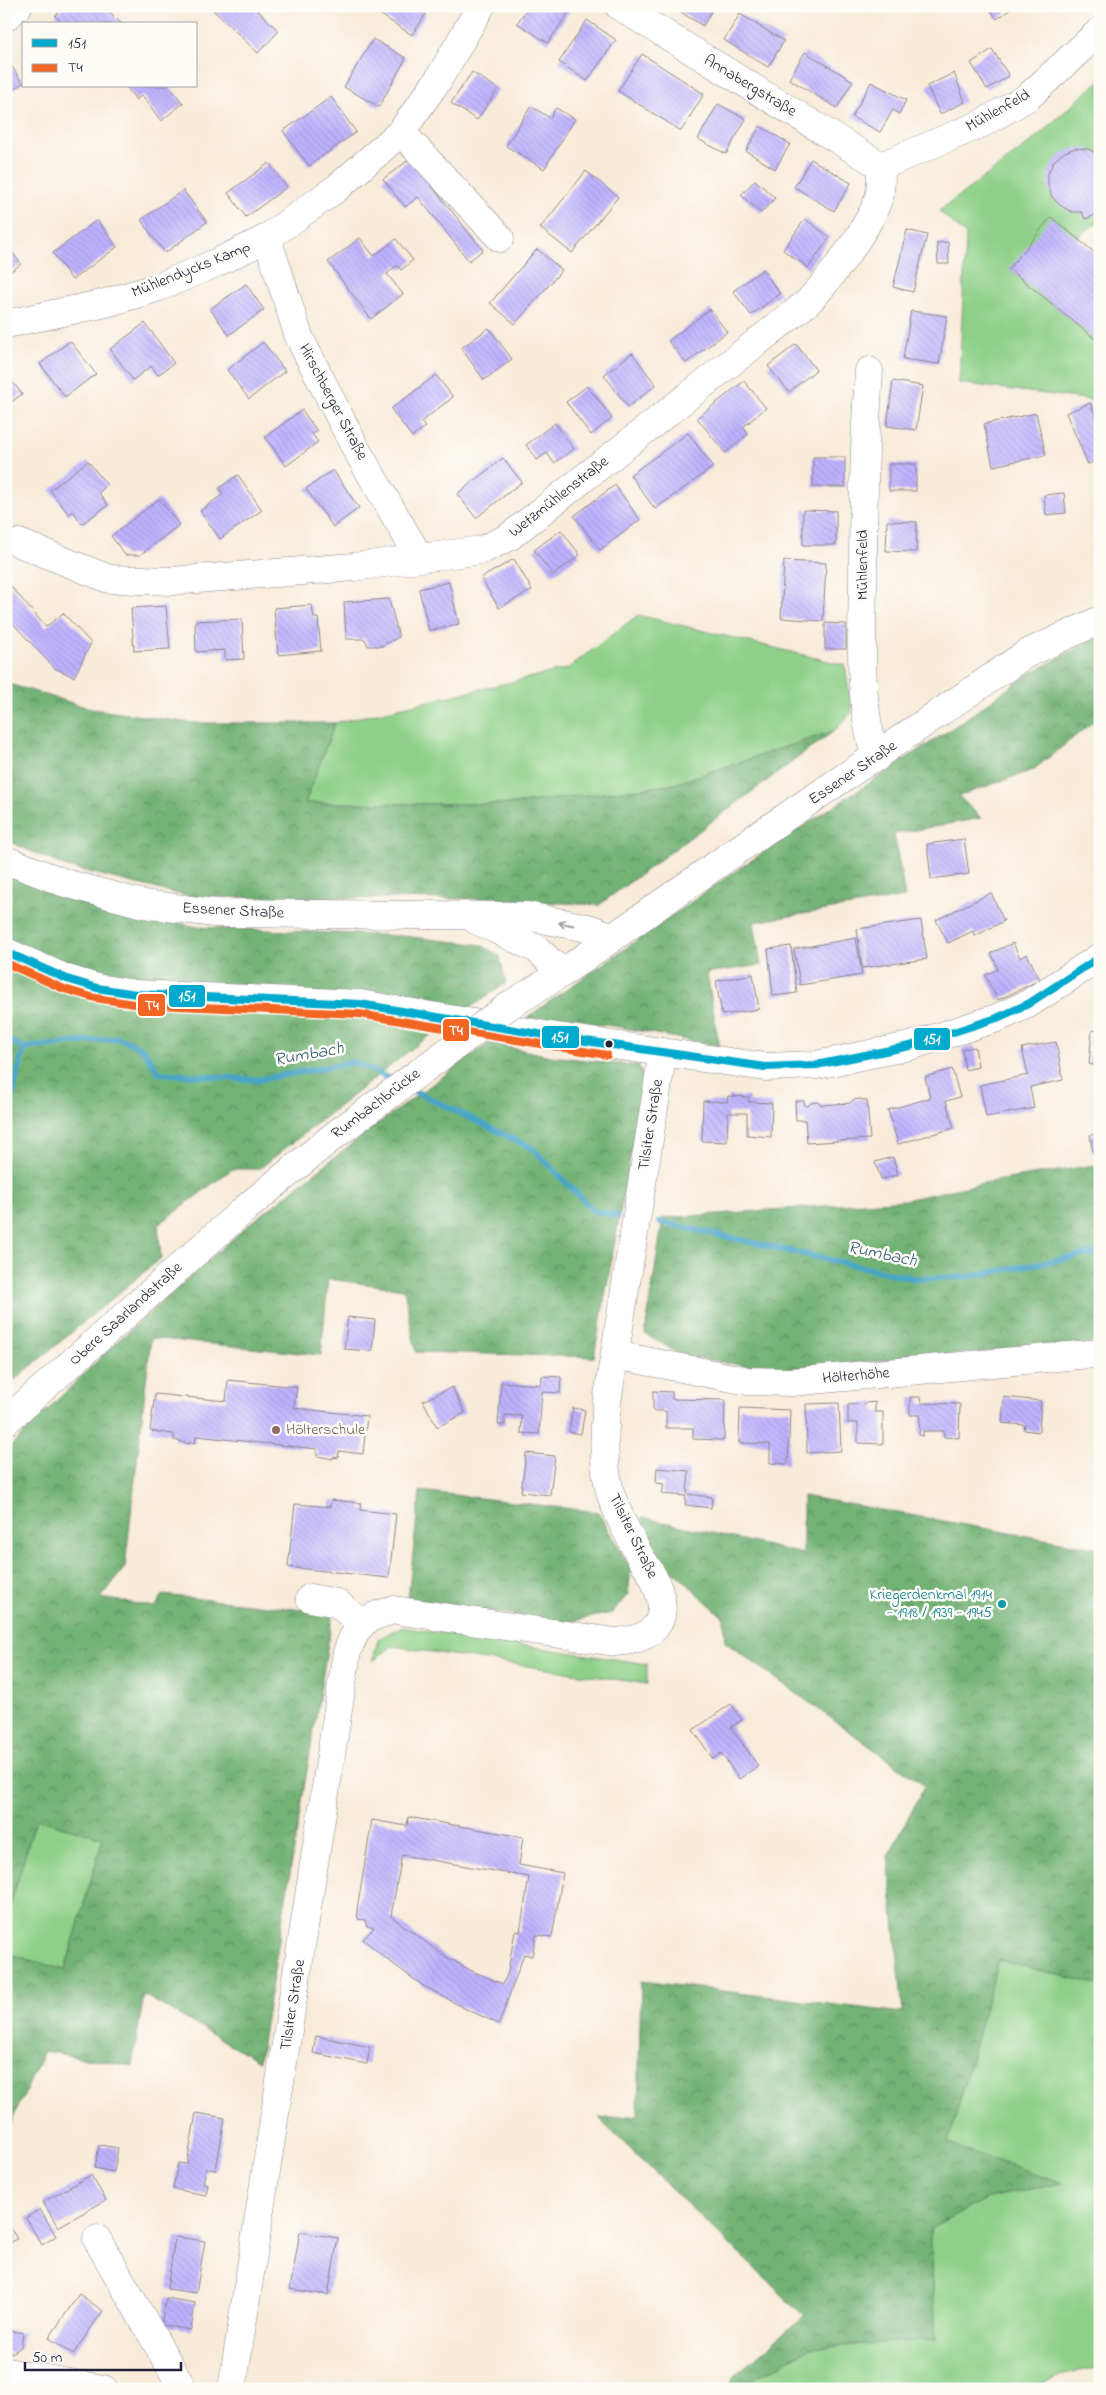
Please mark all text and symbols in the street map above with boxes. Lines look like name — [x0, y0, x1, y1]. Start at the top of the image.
legend — [22, 22, 198, 88]
text: 151 — [68, 33, 86, 55]
street label: Annabergstraße — [699, 49, 802, 124]
text: T4 — [68, 57, 83, 79]
street label: Mühlenfeld — [961, 83, 1035, 139]
street label: Mühlendycks Kamp — [128, 235, 254, 305]
street label: Hirschberger Straße — [292, 340, 374, 465]
street label: Wetzmühlenstraße — [504, 450, 615, 544]
street label: Mühlenfeld — [851, 530, 875, 600]
street label: Essener Straße — [804, 734, 903, 811]
street label: Essener Straße — [181, 896, 285, 926]
one-way arrow — [559, 918, 575, 928]
line badge: 151 — [168, 984, 206, 1008]
text: 151 — [179, 987, 196, 1008]
line badge: T4 — [137, 993, 166, 1017]
text: T4 — [145, 996, 159, 1017]
line badge: T4 — [442, 1018, 470, 1042]
text: T4 — [449, 1021, 463, 1042]
line badge: 151 — [541, 1025, 580, 1049]
line badge: 151 — [913, 1027, 951, 1051]
text: 151 — [552, 1028, 569, 1049]
text: 151 — [924, 1030, 941, 1051]
water label: Rumbach — [272, 1036, 346, 1074]
unlabelled marker — [604, 1039, 614, 1049]
street label: Rumbachbrücke — [326, 1062, 426, 1145]
street label: Tilsiter Straße — [632, 1077, 670, 1172]
water label: Rumbach — [845, 1235, 919, 1275]
street label: Obere Saarlandstraße — [64, 1256, 189, 1372]
street label: Hölterhöhe — [821, 1361, 892, 1391]
place label: Hölterschule — [286, 1418, 366, 1442]
marker: Hölterschule — [270, 1424, 282, 1436]
street label: Tilsiter Straße — [602, 1489, 664, 1583]
place label: Kriegerdenkmal 1914 - 1918 / 1939 - 1945 — [870, 1583, 992, 1625]
marker: Kriegerdenkmal 1914 - 1918 / 1939 - 1945 — [996, 1598, 1008, 1610]
street label: Tilsiter Straße — [274, 1957, 312, 2052]
scale bar — [25, 2340, 181, 2372]
text: 50 m — [32, 2347, 63, 2369]

